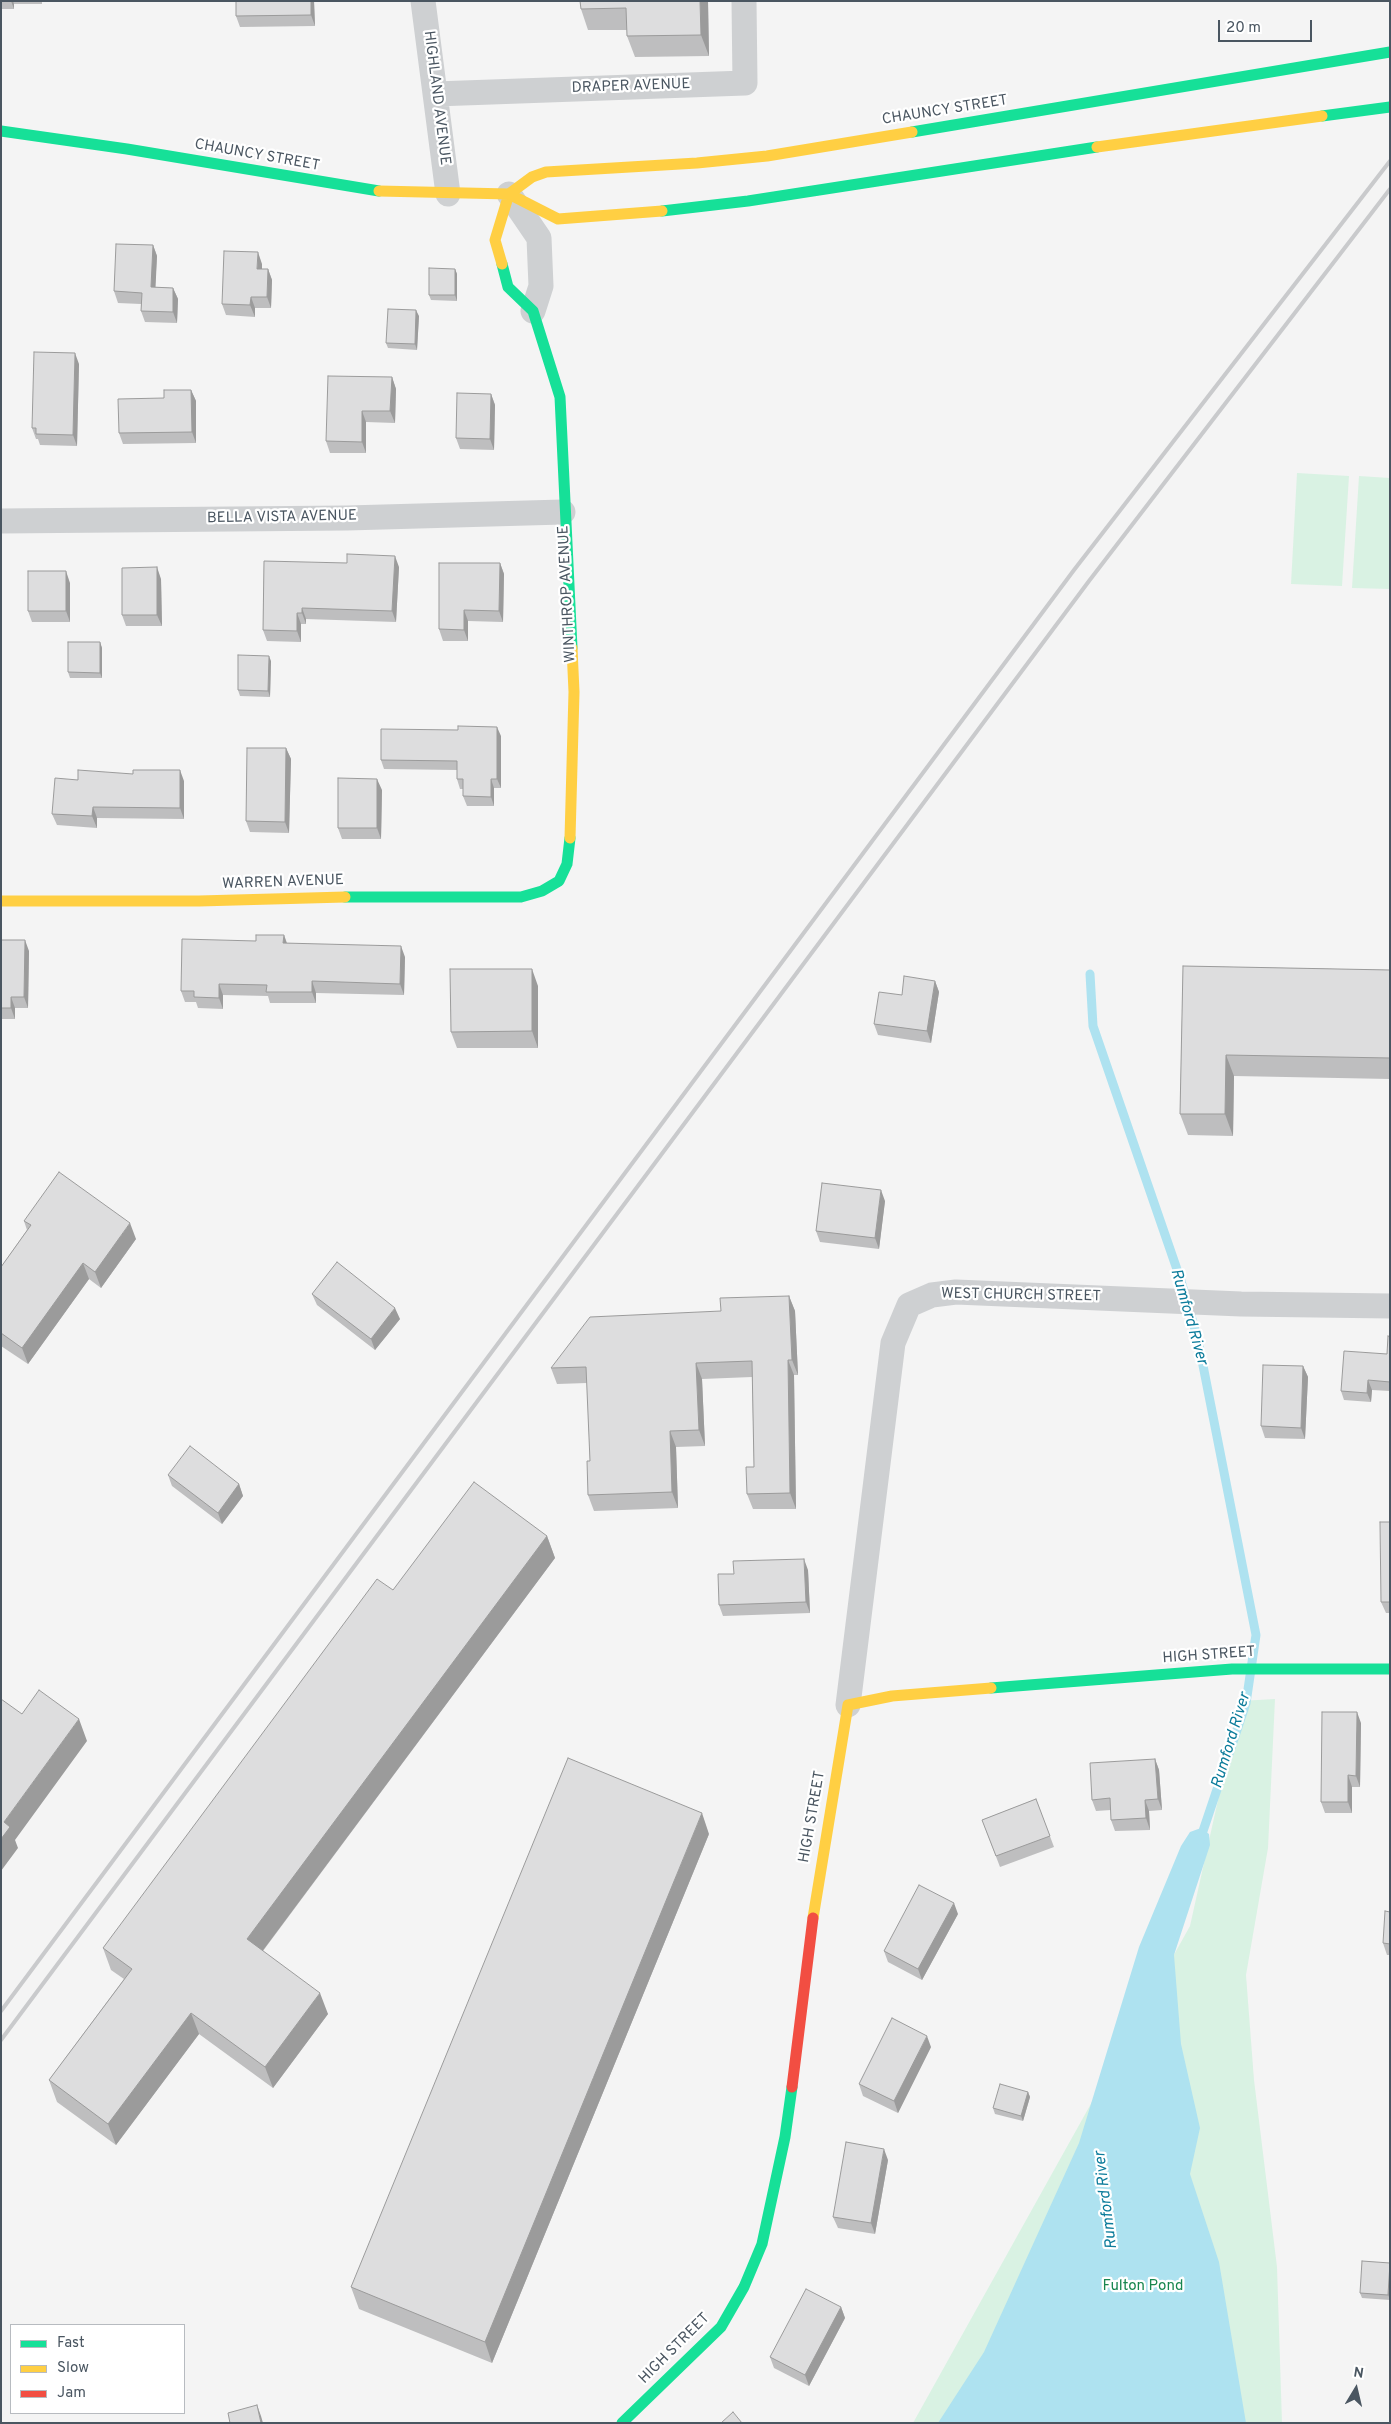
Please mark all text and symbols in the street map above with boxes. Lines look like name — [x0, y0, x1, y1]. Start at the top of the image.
scale bar — [1221, 10, 1315, 42]
text: 20 m — [1226, 19, 1261, 38]
street label: HIGHLAND AVENUE — [419, 30, 453, 166]
street label: DRAPER AVENUE — [571, 76, 691, 98]
street label: CHAUNCY STREET — [881, 92, 1009, 130]
street label: CHAUNCY STREET — [193, 136, 321, 176]
street label: BELLA VISTA AVENUE — [207, 508, 357, 528]
street label: WINTHROP AVENUE — [555, 525, 581, 663]
street label: WARREN AVENUE — [222, 872, 344, 894]
water label: Rumford River — [1165, 1267, 1211, 1367]
street label: WEST CHURCH STREET — [941, 1286, 1101, 1306]
street label: HIGH STREET — [1162, 1644, 1256, 1668]
water label: Rumford River — [1208, 1691, 1256, 1791]
street label: HIGH STREET — [796, 1770, 830, 1864]
water label: Rumford River — [1091, 2150, 1123, 2250]
park label: Fulton Pond — [1103, 2278, 1183, 2296]
street label: HIGH STREET — [636, 2310, 714, 2388]
legend — [10, 2324, 185, 2414]
text: Fast — [57, 2334, 85, 2353]
text: Slow — [57, 2359, 89, 2378]
north arrow — [1331, 2364, 1381, 2414]
text: N — [1352, 2365, 1365, 2383]
text: Jam — [57, 2384, 86, 2403]

